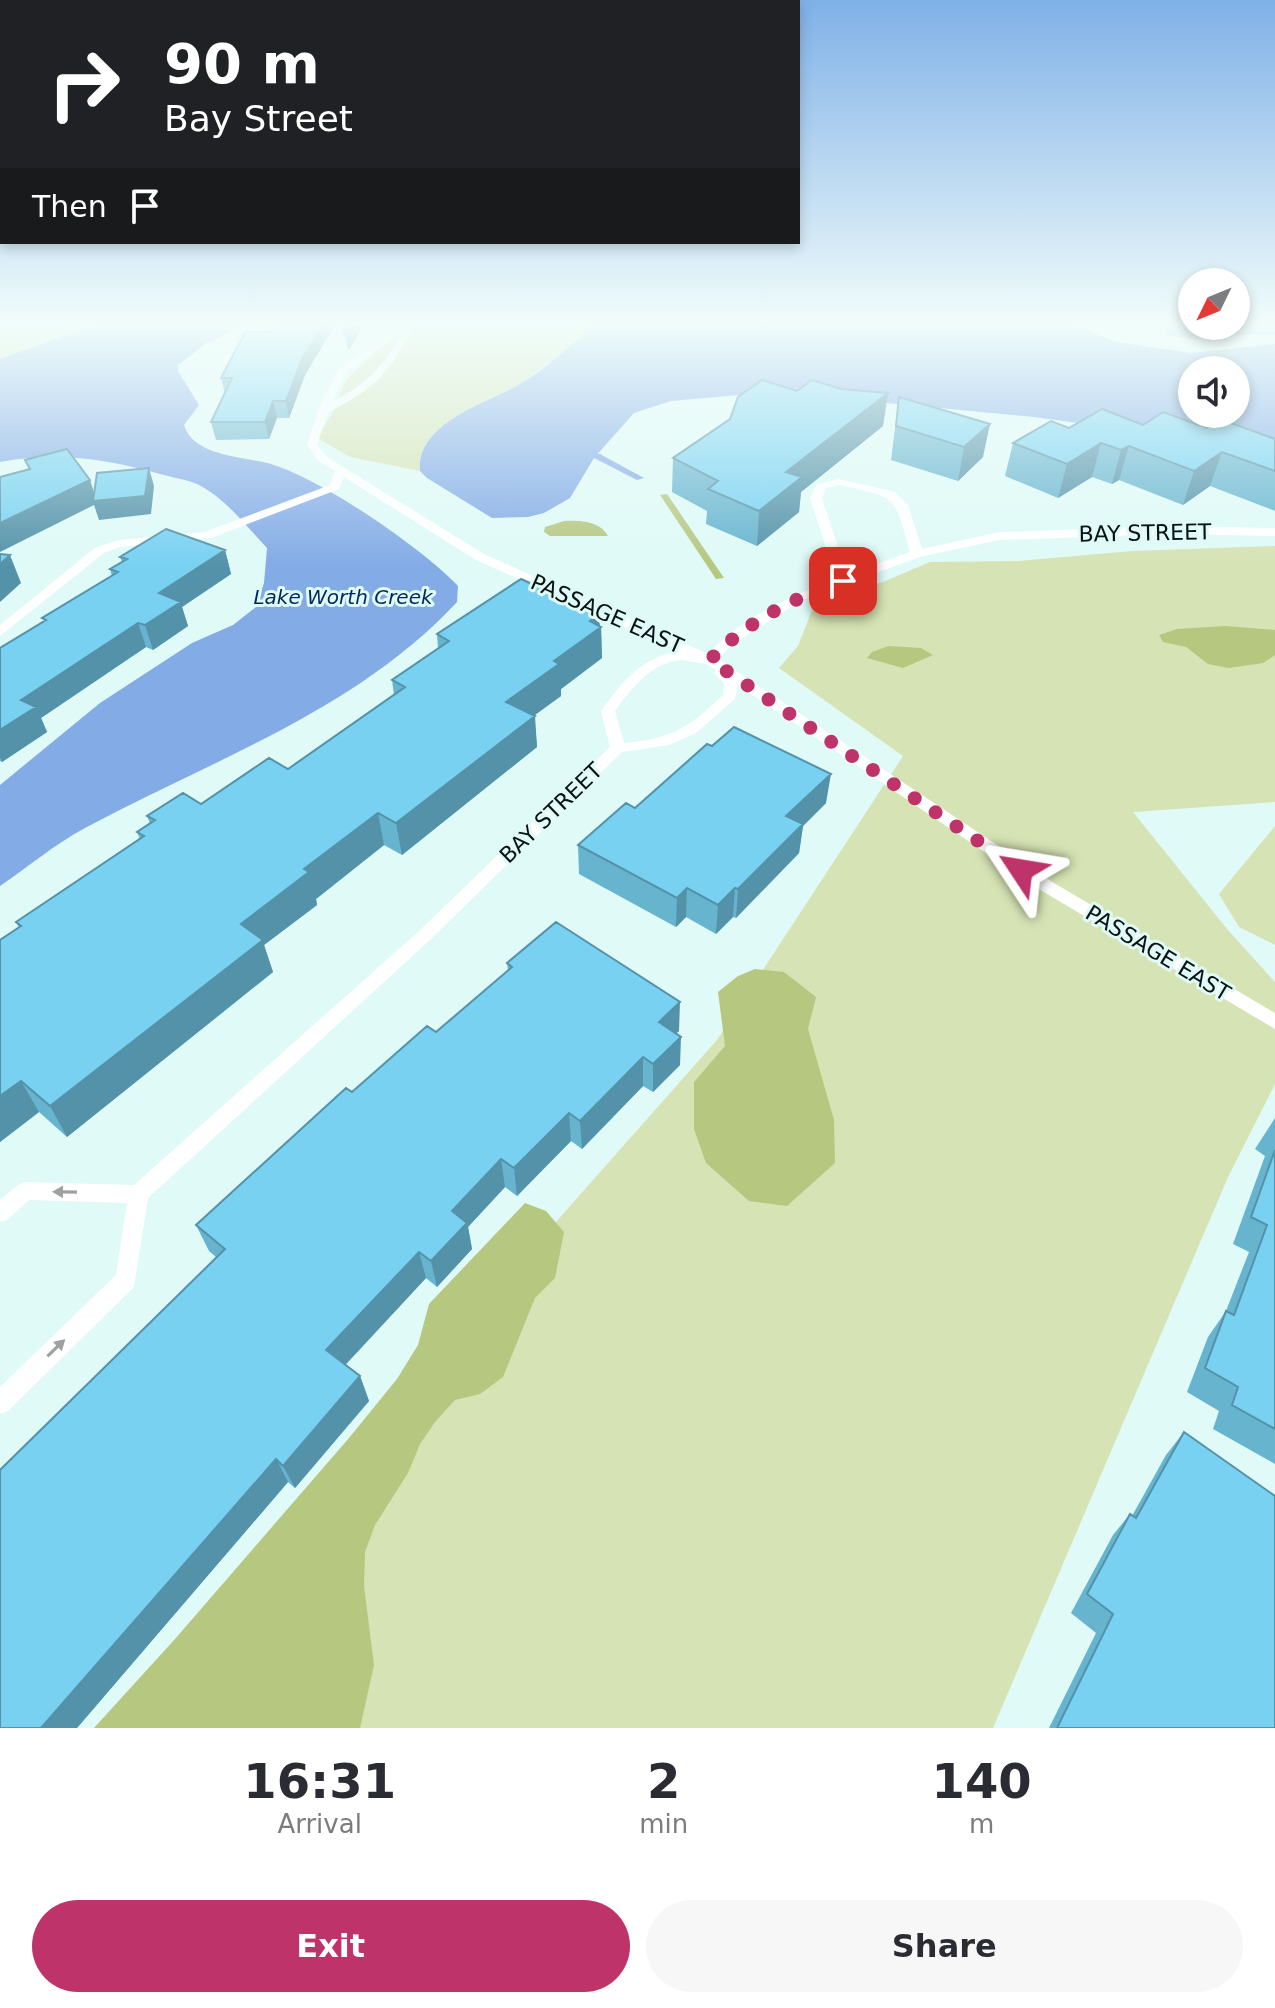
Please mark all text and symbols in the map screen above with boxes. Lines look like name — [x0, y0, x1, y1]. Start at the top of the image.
text: 90 m — [164, 31, 320, 96]
icon: right — [32, 32, 136, 136]
text: Bay Street — [164, 98, 353, 139]
icon: arrive — [123, 184, 167, 228]
text: Then — [32, 189, 107, 224]
north arrow — [1178, 268, 1250, 340]
map controls — [1178, 268, 1250, 428]
button: sound — [1178, 356, 1250, 428]
street label: BAY STREET — [1078, 519, 1212, 547]
pin — [809, 547, 877, 615]
icon: arrive — [821, 559, 865, 603]
street label: PASSAGE EAST — [527, 569, 688, 659]
water label: Lake Worth Creek — [253, 585, 434, 609]
street label: BAY STREET — [495, 757, 608, 868]
position arrow — [979, 828, 1063, 912]
street label: PASSAGE EAST — [1081, 900, 1235, 1006]
one-way arrow — [52, 1186, 77, 1198]
one-way arrow — [46, 1340, 65, 1358]
text: 16:31 — [243, 1753, 396, 1809]
text: 2 — [647, 1753, 680, 1809]
text: 140 — [932, 1753, 1032, 1809]
text: Arrival — [277, 1809, 362, 1839]
text: min — [639, 1809, 688, 1839]
text: m — [969, 1809, 994, 1839]
button: Exit — [32, 1900, 630, 1992]
button: Share — [646, 1900, 1243, 1992]

